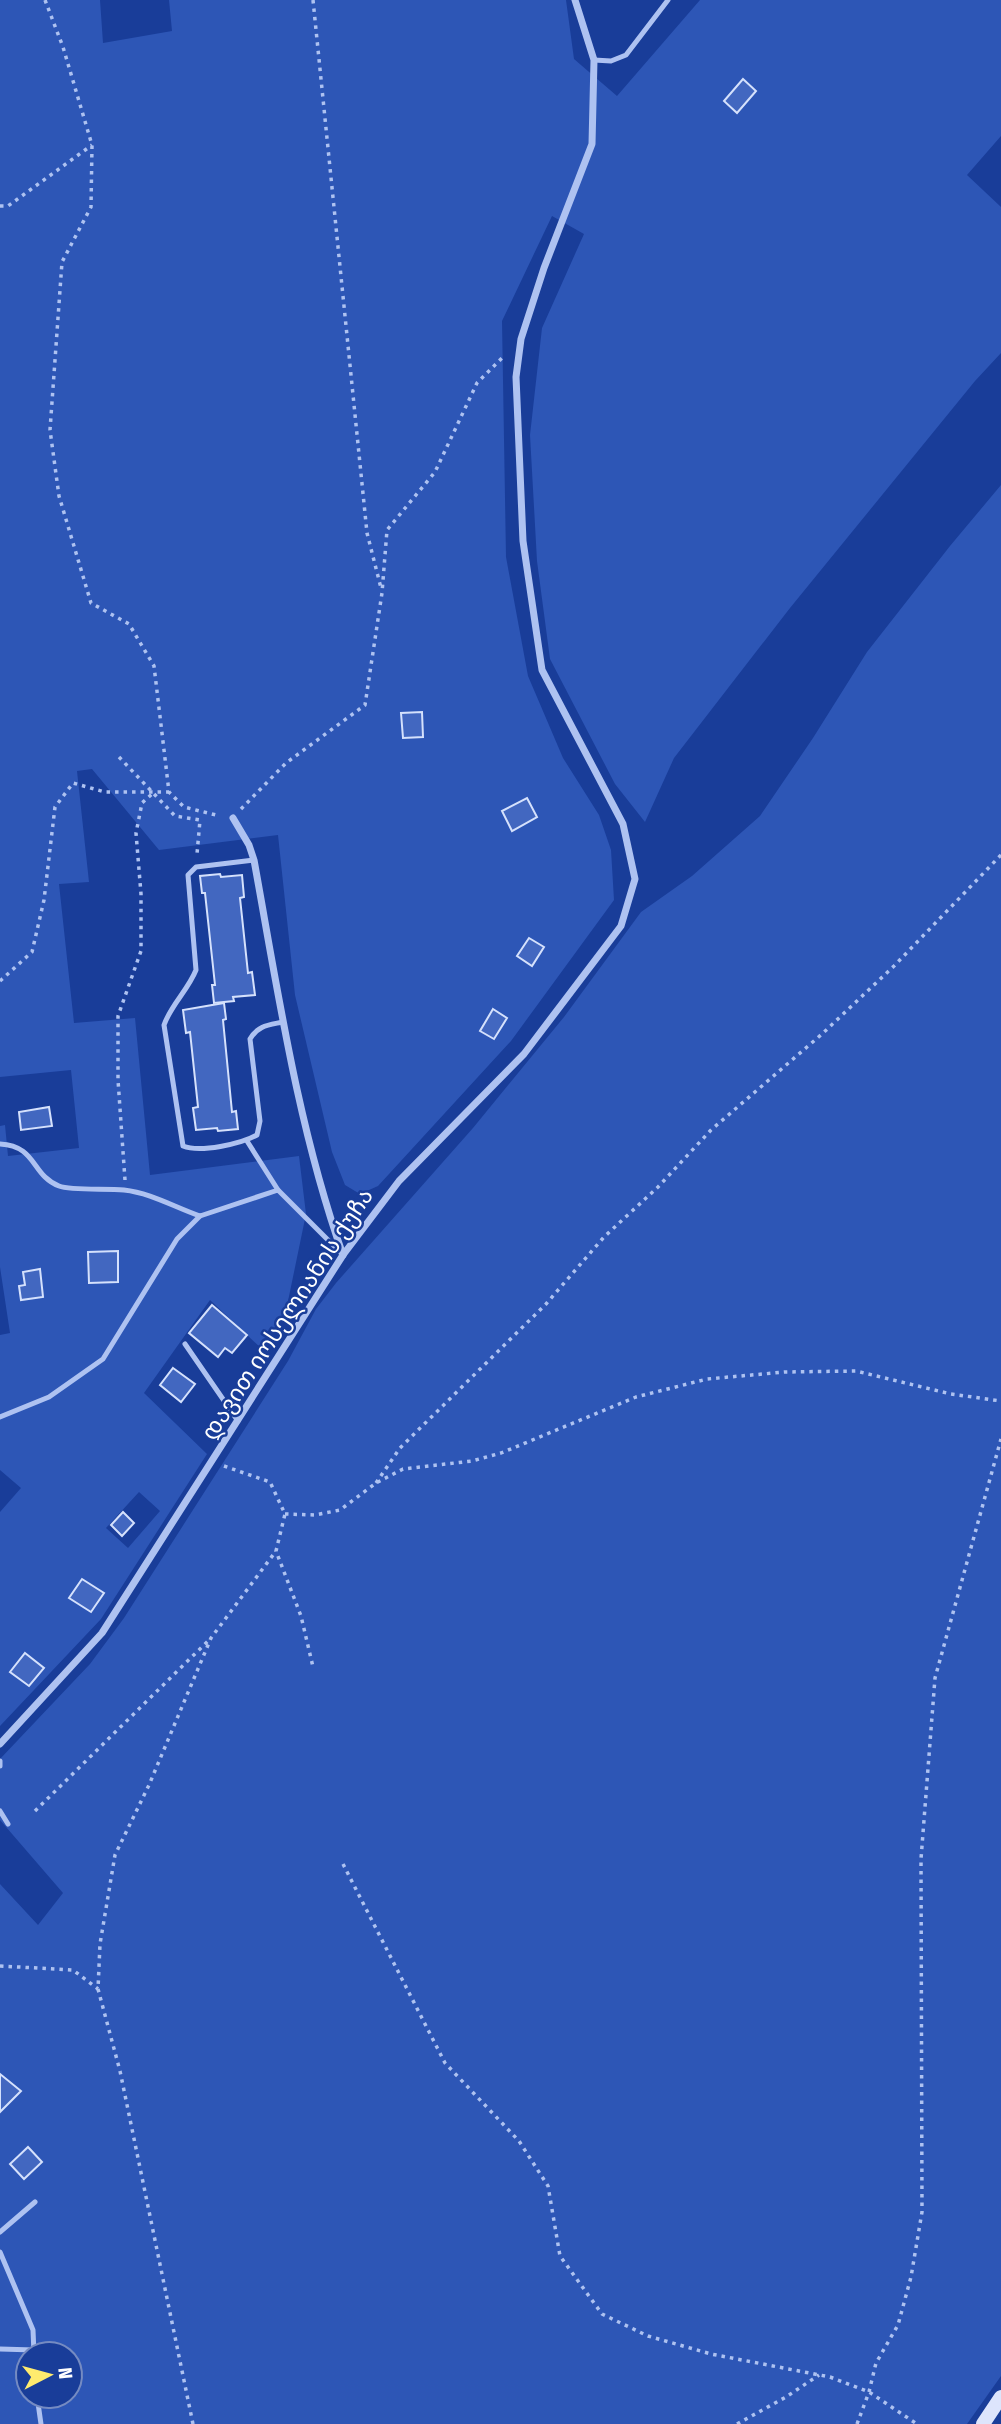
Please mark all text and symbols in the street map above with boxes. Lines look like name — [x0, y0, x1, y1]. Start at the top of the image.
street label: დავით იოსელიანის ქუჩა — [195, 1183, 379, 1445]
north arrow — [14, 2340, 84, 2410]
text: N — [53, 2366, 77, 2380]

